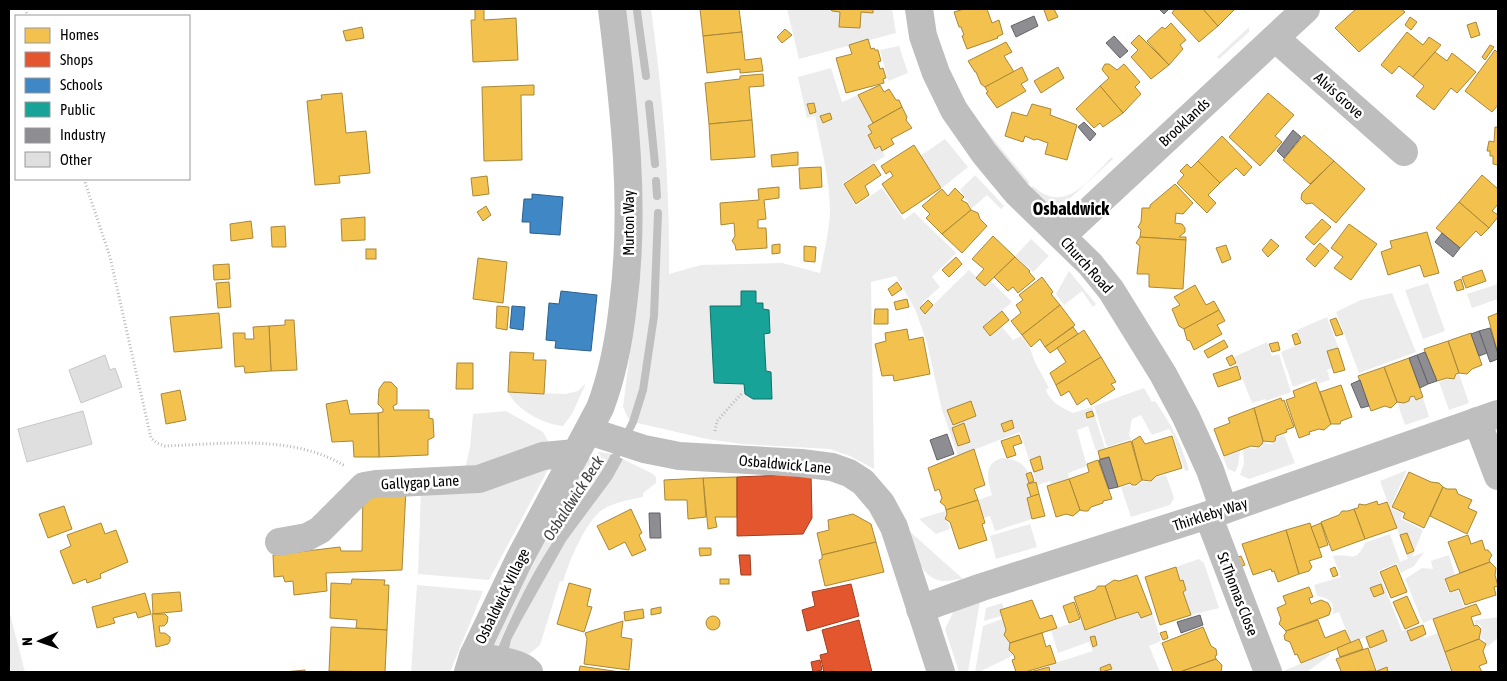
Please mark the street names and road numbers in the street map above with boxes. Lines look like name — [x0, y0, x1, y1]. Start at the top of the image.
street label: Alvis Grove — [1311, 69, 1367, 122]
street label: Brooklands — [1155, 94, 1213, 150]
street label: Murton Way — [620, 190, 637, 256]
street label: Church Road — [1058, 234, 1116, 296]
street label: Osbaldwick Lane — [738, 451, 832, 477]
street label: Gallygap Lane — [381, 471, 460, 493]
street label: Thirkleby Way — [1171, 494, 1249, 534]
street label: Osbaldwick Village — [471, 545, 533, 647]
street label: St Thomas Close — [1214, 550, 1262, 638]

